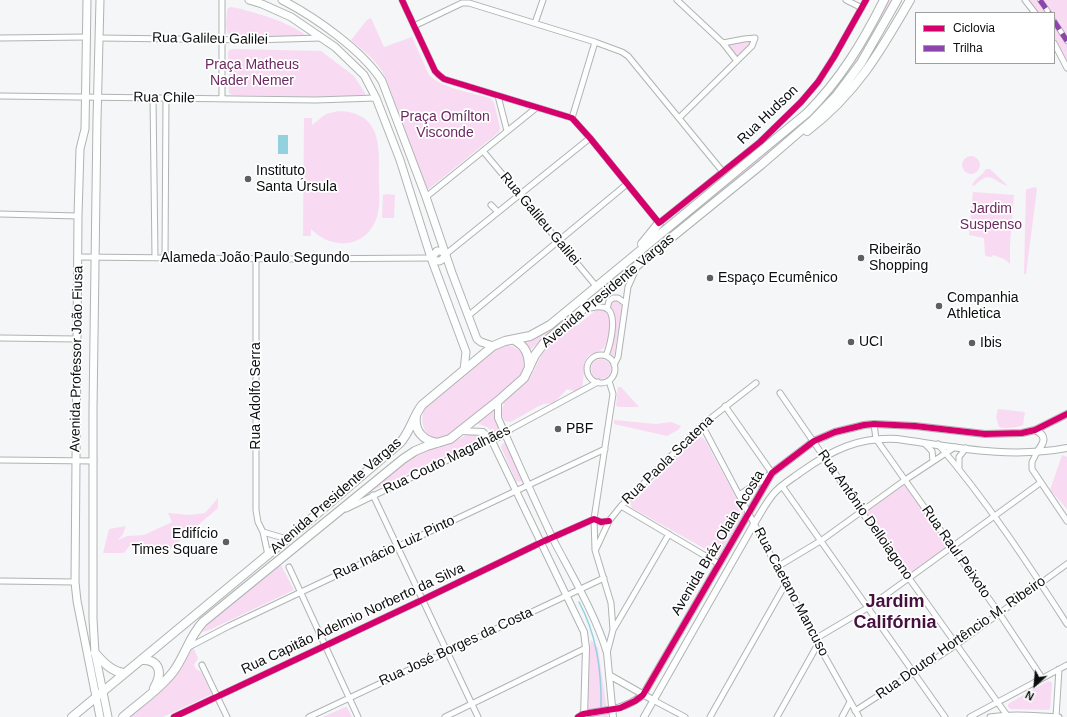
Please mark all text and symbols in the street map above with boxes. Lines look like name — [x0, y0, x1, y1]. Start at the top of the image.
legend — [915, 12, 1055, 64]
text: Ciclovia — [953, 21, 995, 35]
street label: Rua Galileu Galilei — [152, 30, 268, 48]
text: Trilha — [953, 41, 983, 55]
park label: Praça Matheus Nader Nemer — [205, 57, 299, 90]
street label: Rua Hudson — [734, 82, 802, 148]
street label: Rua Chile — [133, 89, 195, 107]
park label: Praça Omílton Visconde — [400, 109, 490, 142]
place label: Instituto Santa Úrsula — [256, 163, 337, 196]
street label: Rua Galileu Galilei — [496, 169, 584, 269]
marker: Instituto Santa Úrsula — [243, 174, 253, 184]
park label: Jardim Suspenso — [960, 201, 1022, 234]
street label: Avenida Presidente Vargas — [538, 230, 678, 352]
place label: Ribeirão Shopping — [869, 242, 928, 274]
street label: Alameda João Paulo Segundo — [160, 250, 350, 266]
marker: Ribeirão Shopping — [856, 253, 866, 263]
street label: Avenida Professor João Fiusa — [67, 266, 87, 452]
place label: Espaço Ecumênico — [718, 270, 838, 286]
marker: Espaço Ecumênico — [705, 273, 715, 283]
place label: Companhia Athletica — [947, 290, 1019, 322]
marker: Companhia Athletica — [934, 301, 944, 311]
place label: UCI — [859, 334, 883, 350]
place label: Ibis — [980, 335, 1002, 351]
marker: UCI — [846, 337, 856, 347]
marker: Ibis — [967, 338, 977, 348]
street label: Rua Adolfo Serra — [248, 342, 264, 450]
street label: Rua Paola Scatena — [619, 412, 717, 508]
place label: PBF — [566, 421, 593, 437]
street label: Rua Couto Magalhães — [381, 422, 513, 498]
marker: PBF — [553, 424, 563, 434]
street label: Avenida Presidente Vargas — [267, 434, 405, 558]
street label: Rua Antônio Delloiagono — [814, 447, 916, 583]
street label: Avenida Bráz Olaia Acosta — [668, 467, 768, 619]
street label: Rua Raul Peixoto — [918, 503, 994, 601]
street label: Rua Inácio Luiz Pinto — [330, 512, 458, 584]
street label: Rua Caetano Mancuso — [750, 525, 832, 659]
place label: Edifício Times Square — [131, 526, 218, 558]
marker: Edifício Times Square — [221, 537, 231, 547]
street label: Rua Capitão Adelmio Norberto da Silva — [239, 560, 467, 678]
street label: Rua Doutor Hortêncio M. Ribeiro — [873, 573, 1049, 703]
district label: Jardim Califórnia — [853, 591, 937, 634]
street label: Rua José Borges da Costa — [377, 604, 535, 690]
north arrow — [1015, 665, 1055, 705]
text: N — [1023, 689, 1036, 703]

